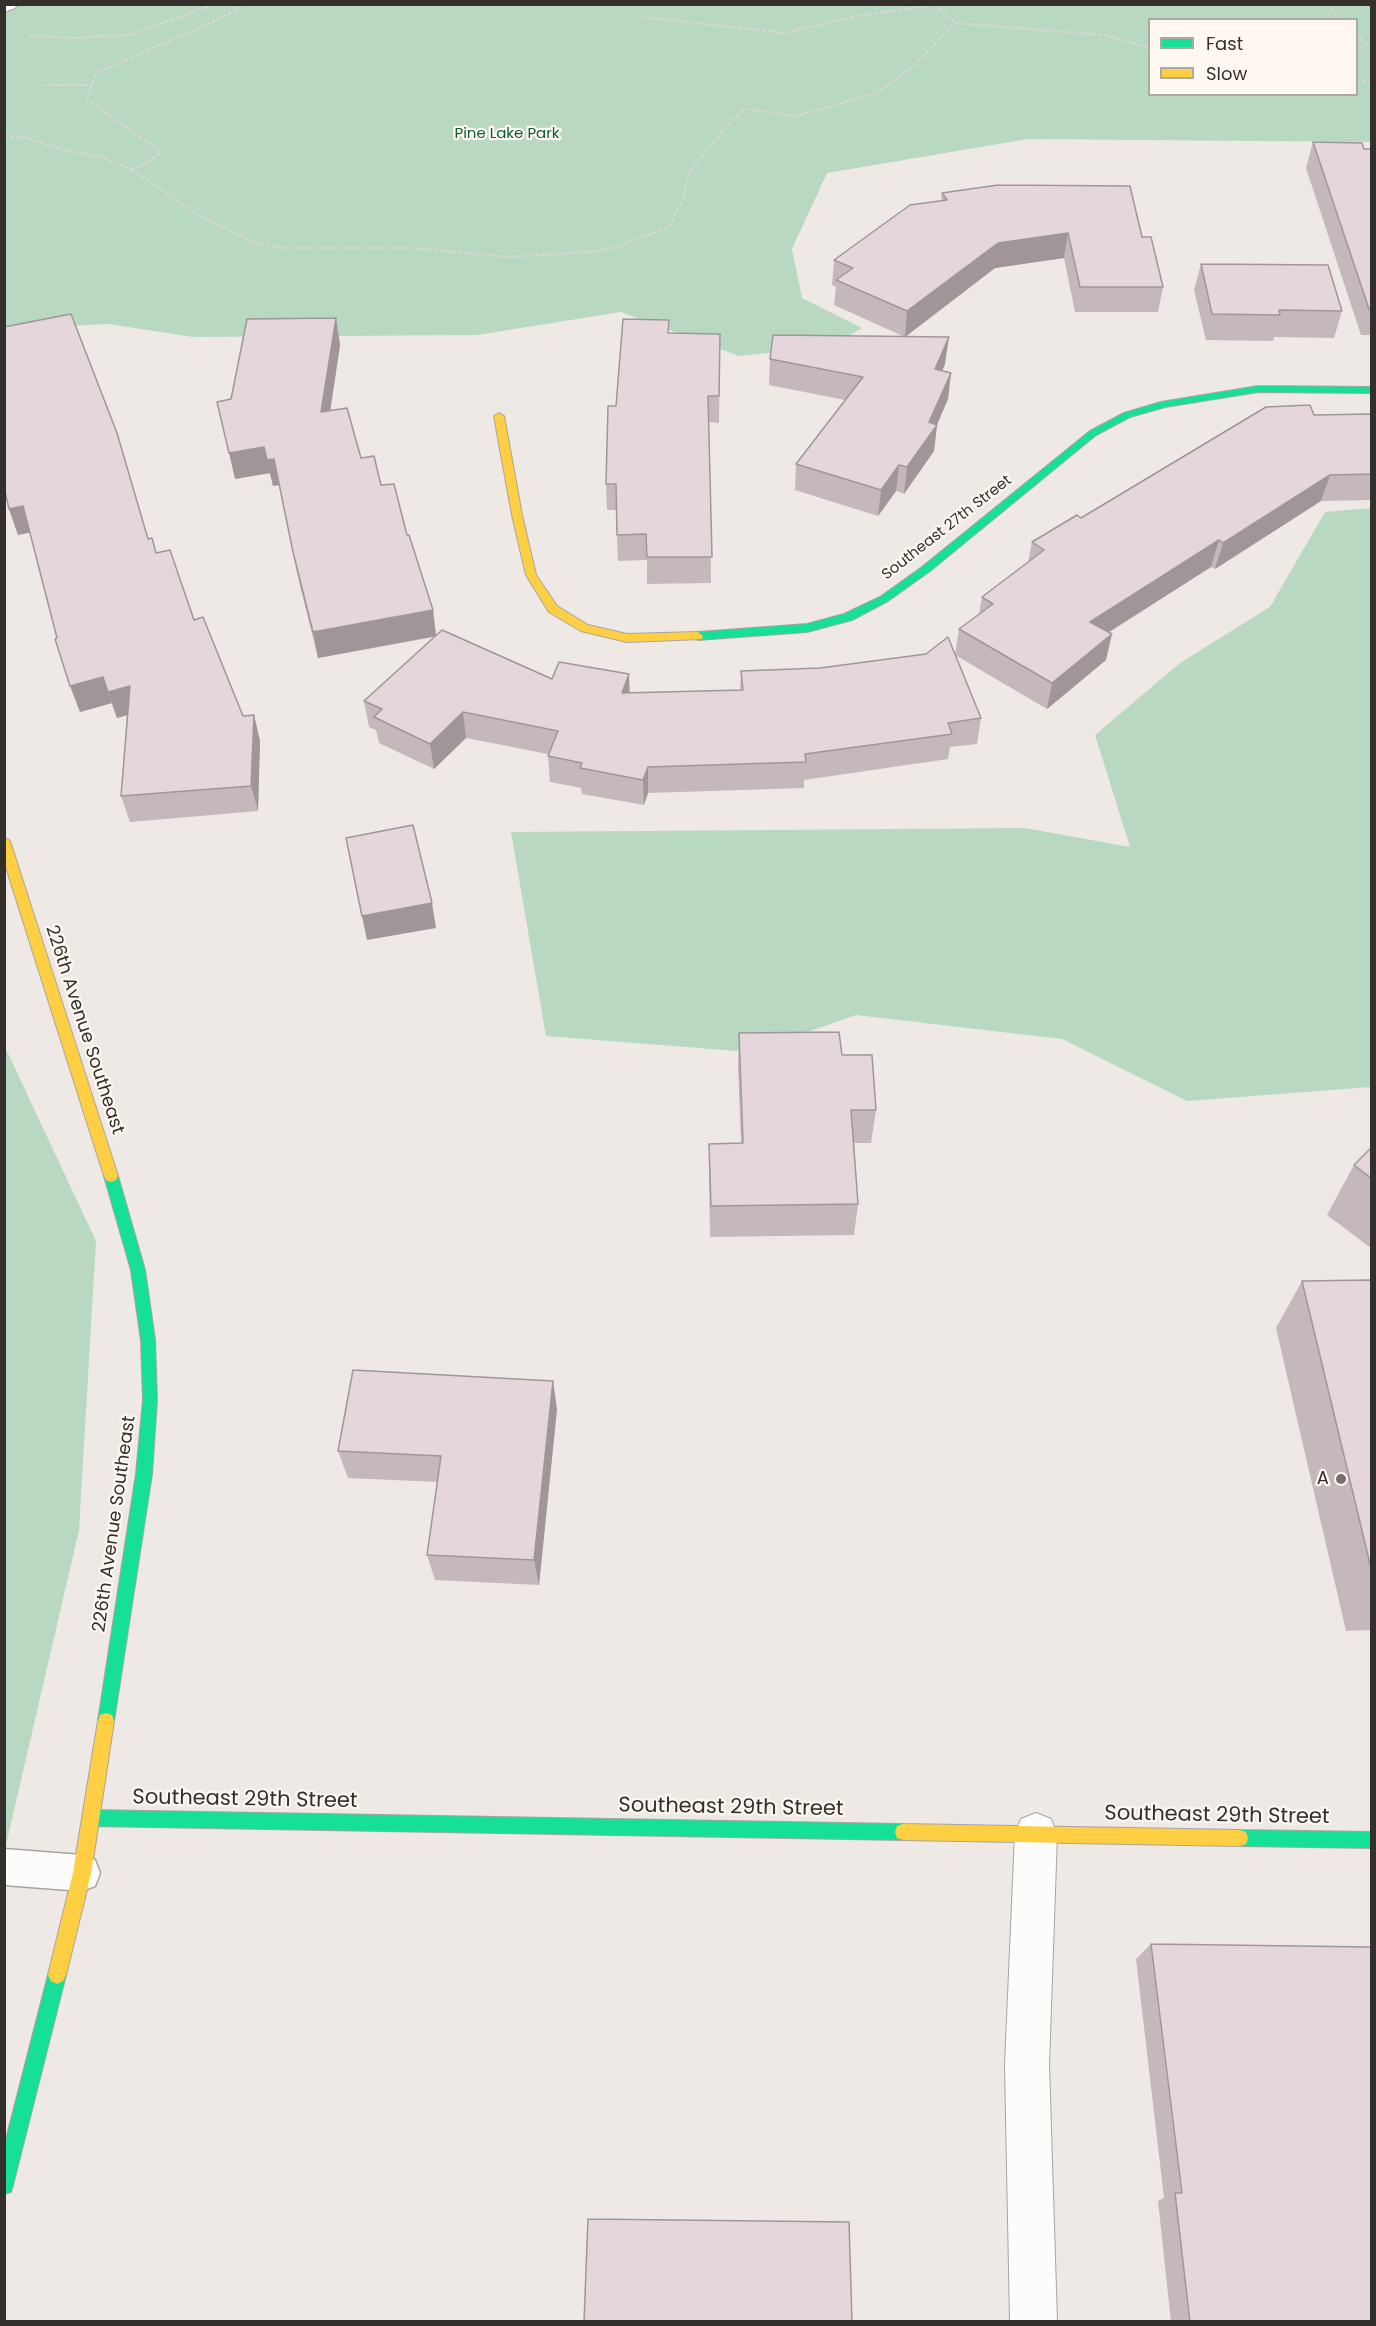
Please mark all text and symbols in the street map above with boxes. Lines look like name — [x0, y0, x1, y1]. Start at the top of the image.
legend — [1148, 18, 1358, 96]
text: Fast — [1206, 31, 1243, 56]
text: Slow — [1206, 61, 1247, 86]
park label: Pine Lake Park — [454, 125, 560, 143]
street label: Southeast 27th Street — [879, 472, 1015, 584]
street label: 226th Avenue Southeast — [40, 923, 128, 1137]
street label: 226th Avenue Southeast — [89, 1414, 141, 1634]
place label: A — [1317, 1468, 1329, 1490]
marker: A — [1334, 1472, 1348, 1486]
street label: Southeast 29th Street — [132, 1785, 358, 1815]
street label: Southeast 29th Street — [618, 1793, 844, 1823]
street label: Southeast 29th Street — [1104, 1801, 1330, 1831]

